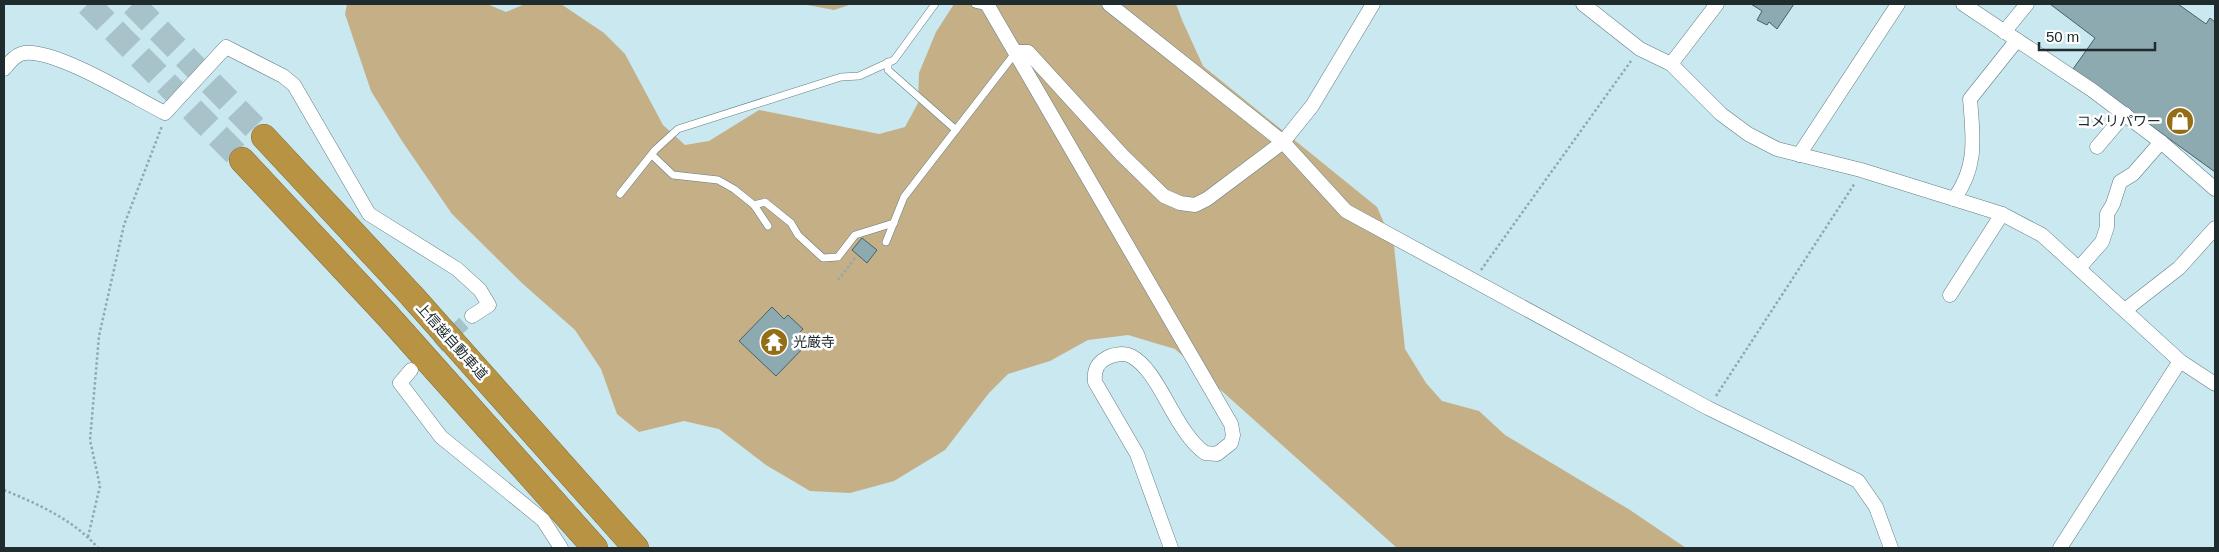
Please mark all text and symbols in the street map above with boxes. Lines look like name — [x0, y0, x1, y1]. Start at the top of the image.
scale bar — [2039, 20, 2155, 52]
text: 50 m — [2046, 28, 2079, 45]
shop icon: コメリパワー — [2165, 106, 2195, 136]
place label: コメリパワー — [2077, 113, 2161, 129]
street label: 上信越自動車道 — [413, 299, 491, 383]
temple icon: 光厳寺 — [759, 327, 789, 357]
place label: 光厳寺 — [793, 334, 835, 350]

